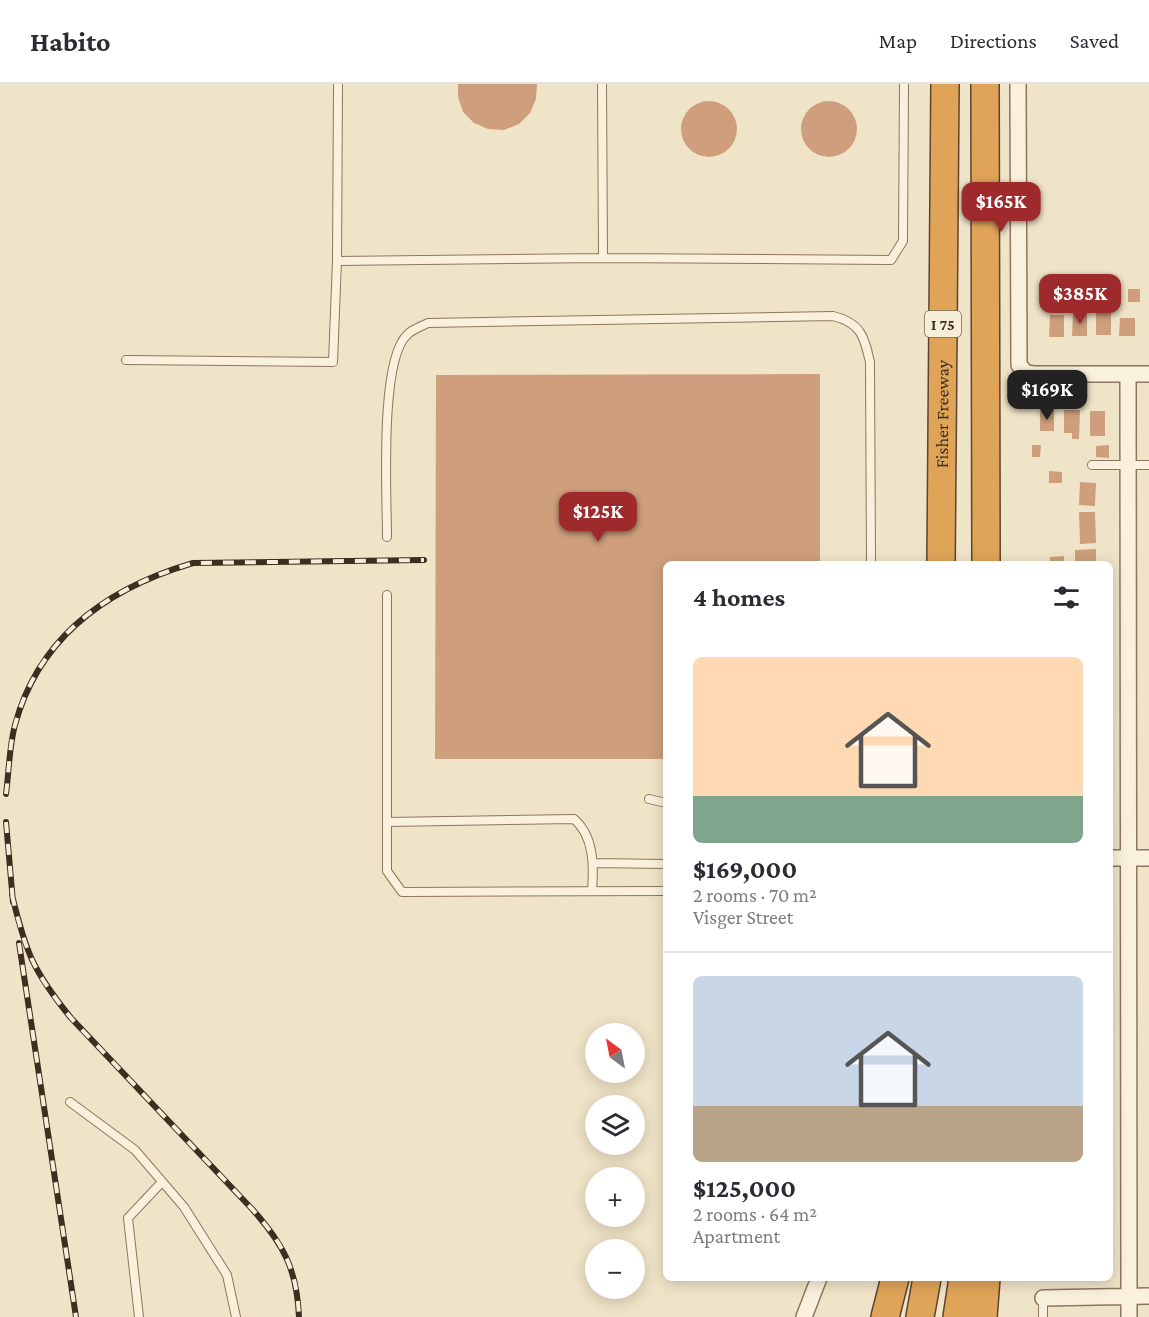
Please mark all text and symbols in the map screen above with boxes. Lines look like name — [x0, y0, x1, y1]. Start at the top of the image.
text: Habito — [30, 26, 111, 57]
text: Map — [879, 29, 917, 53]
text: Directions — [950, 29, 1037, 53]
text: Saved — [1070, 29, 1119, 53]
pin: $165K — [959, 182, 1043, 233]
text: $165K — [976, 190, 1026, 212]
pin: $385K — [1038, 274, 1122, 325]
text: $385K — [1053, 282, 1107, 304]
road number: I 75 — [925, 311, 961, 337]
street label: Fisher Freeway — [932, 359, 953, 468]
pin: $169K — [1005, 370, 1089, 421]
text: $169K — [1021, 378, 1073, 400]
pin: $125K — [556, 492, 640, 543]
text: $125K — [573, 500, 623, 522]
icon: filters — [1050, 581, 1083, 614]
text: 4 homes — [693, 583, 785, 612]
icon: home — [834, 696, 942, 804]
text: $169,000 — [693, 855, 797, 884]
text: 2 rooms · 70 m² — [693, 884, 817, 906]
text: Visger Street — [693, 906, 793, 928]
icon: home — [834, 1015, 942, 1123]
north arrow — [585, 1023, 645, 1083]
map controls — [585, 1023, 645, 1299]
button: layers — [585, 1095, 645, 1155]
button: + — [585, 1167, 645, 1227]
text: $125,000 — [693, 1174, 796, 1203]
text: 2 rooms · 64 m² — [693, 1203, 817, 1225]
text: Apartment — [693, 1225, 780, 1247]
button: − — [585, 1239, 645, 1299]

